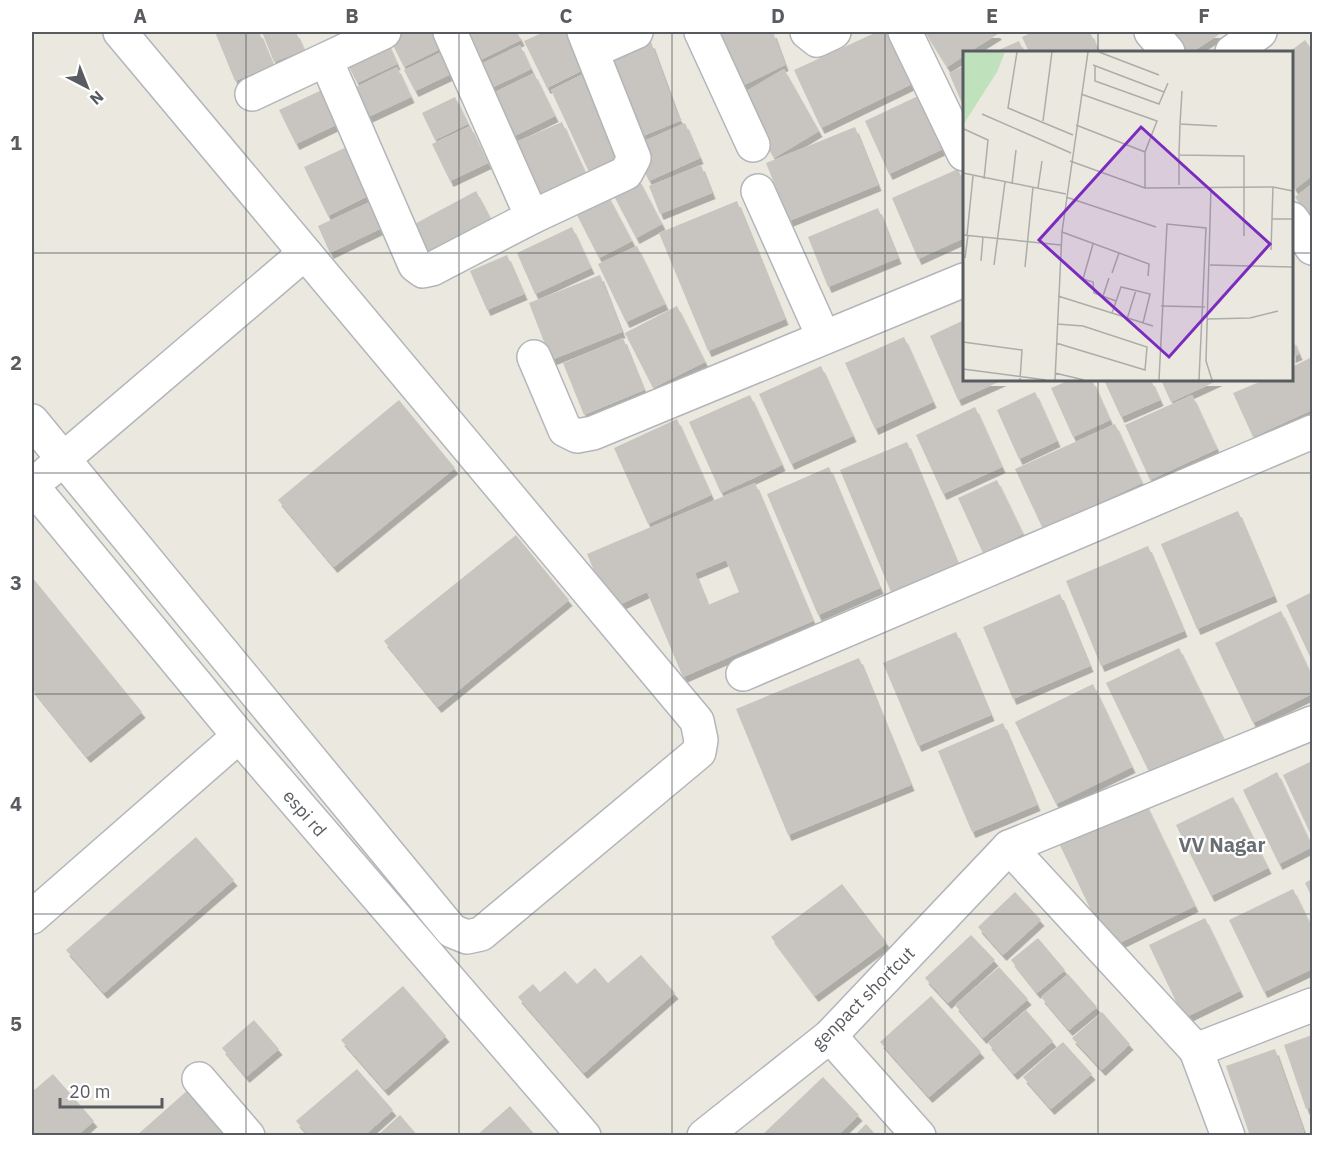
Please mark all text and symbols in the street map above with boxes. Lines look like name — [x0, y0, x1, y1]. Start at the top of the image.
text: A — [133, 2, 147, 29]
text: B — [345, 2, 359, 29]
text: C — [559, 2, 573, 29]
text: D — [771, 2, 785, 29]
text: E — [986, 2, 998, 29]
text: F — [1198, 2, 1210, 29]
inset map — [963, 51, 1293, 381]
north arrow — [57, 57, 117, 117]
text: N — [86, 87, 108, 109]
text: 1 — [10, 129, 22, 156]
text: 2 — [10, 349, 22, 376]
text: 3 — [10, 569, 22, 596]
street label: espi rd — [278, 785, 332, 841]
text: 4 — [10, 790, 22, 817]
district label: VV Nagar — [1178, 831, 1266, 858]
street label: genpact shortcut — [807, 942, 919, 1054]
text: 5 — [10, 1010, 22, 1037]
scale bar — [60, 1071, 162, 1109]
text: 20 m — [69, 1080, 111, 1103]

